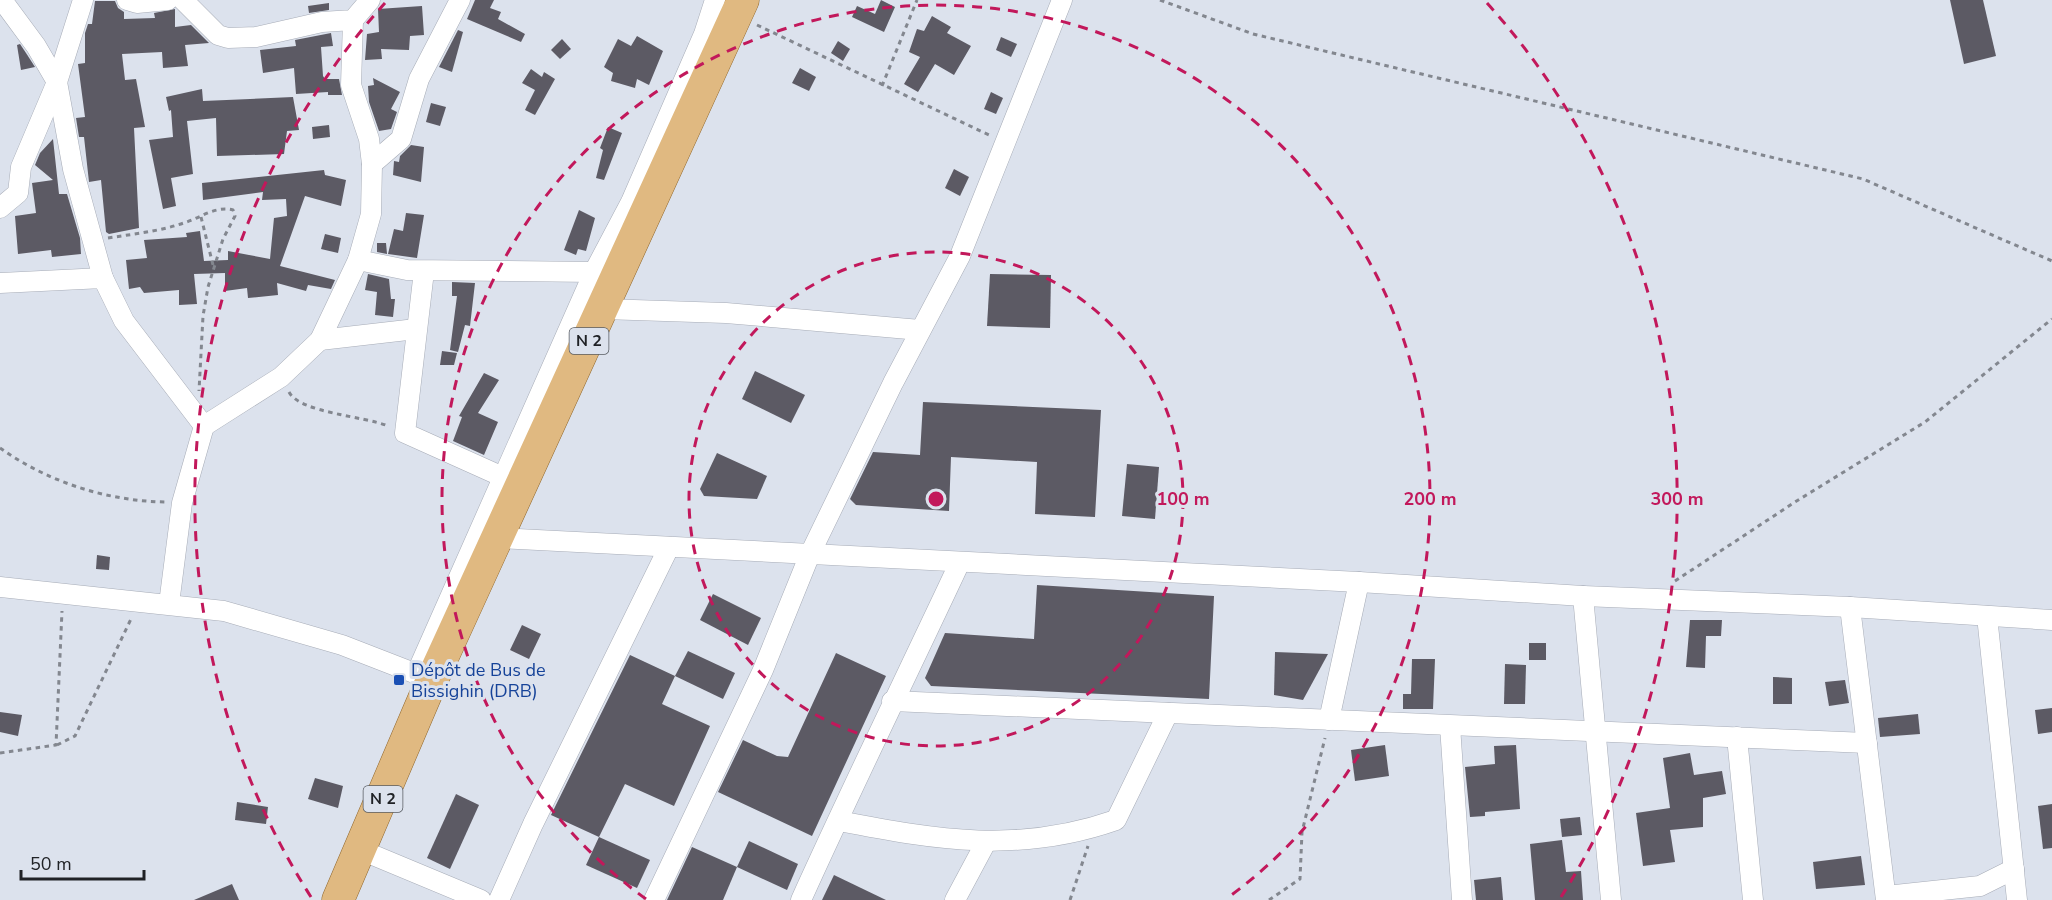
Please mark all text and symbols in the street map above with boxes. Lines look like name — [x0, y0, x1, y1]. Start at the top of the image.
road number: N 2 — [570, 328, 608, 354]
text: 100 m — [1156, 487, 1210, 511]
text: 200 m — [1403, 487, 1457, 511]
text: 300 m — [1650, 487, 1704, 511]
centre of rings — [926, 489, 946, 509]
place label: Dépôt de Bus de Bissighin (DRB) — [411, 658, 546, 703]
marker: Dépôt de Bus de Bissighin (DRB) — [392, 673, 406, 687]
road number: N 2 — [364, 786, 403, 812]
scale bar — [21, 843, 144, 881]
text: 50 m — [30, 852, 72, 876]

